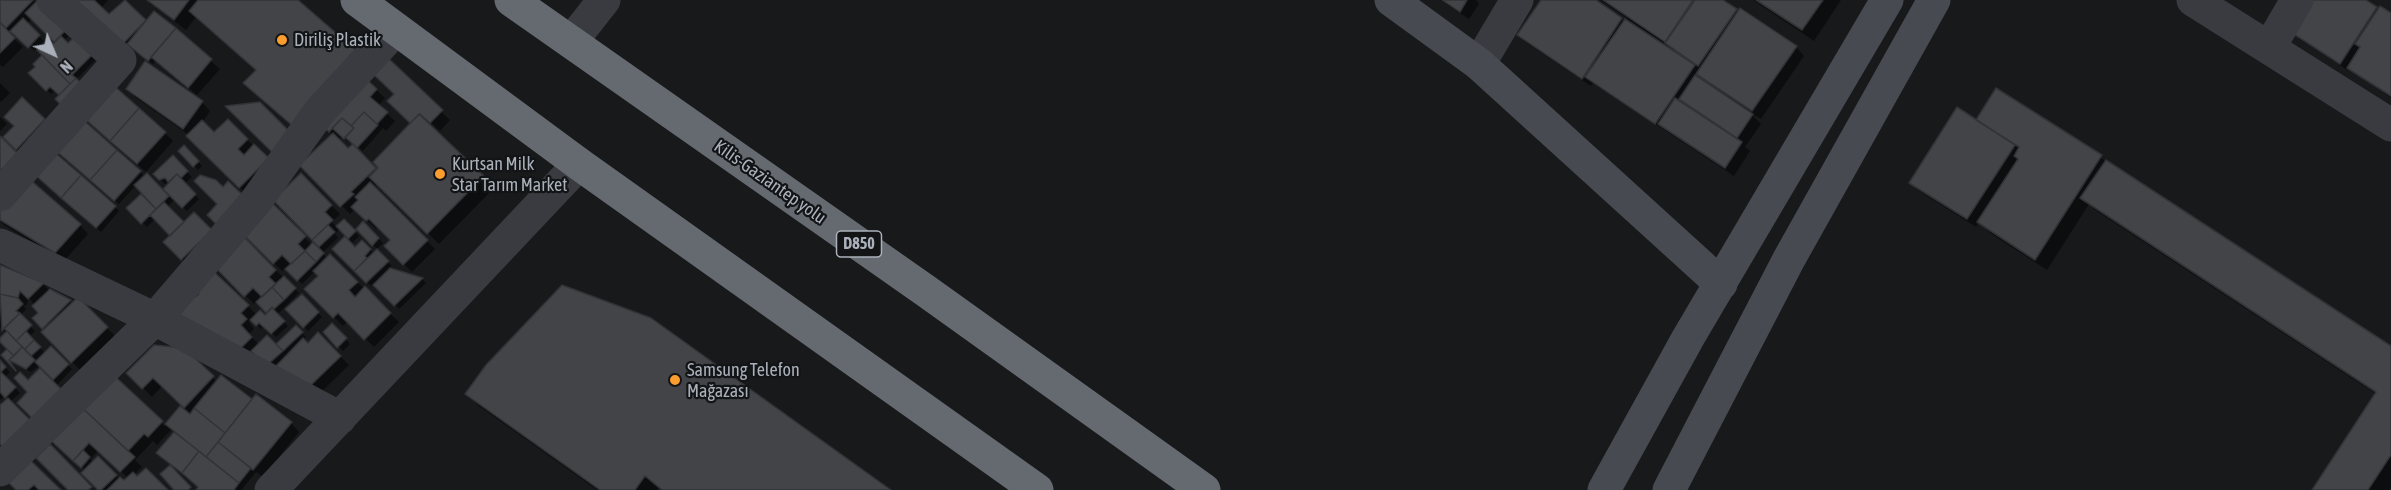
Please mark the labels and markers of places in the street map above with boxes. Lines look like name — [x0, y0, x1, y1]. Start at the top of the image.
place label: Diriliş Plastik — [294, 29, 381, 51]
marker: Diriliş Plastik — [275, 33, 289, 47]
place label: Kurtsan Milk Star Tarım Market — [452, 153, 567, 195]
marker: Kurtsan Milk Star Tarım Market — [433, 167, 447, 181]
place label: Samsung Telefon Mağazası — [687, 359, 800, 401]
marker: Samsung Telefon Mağazası — [668, 373, 682, 387]

